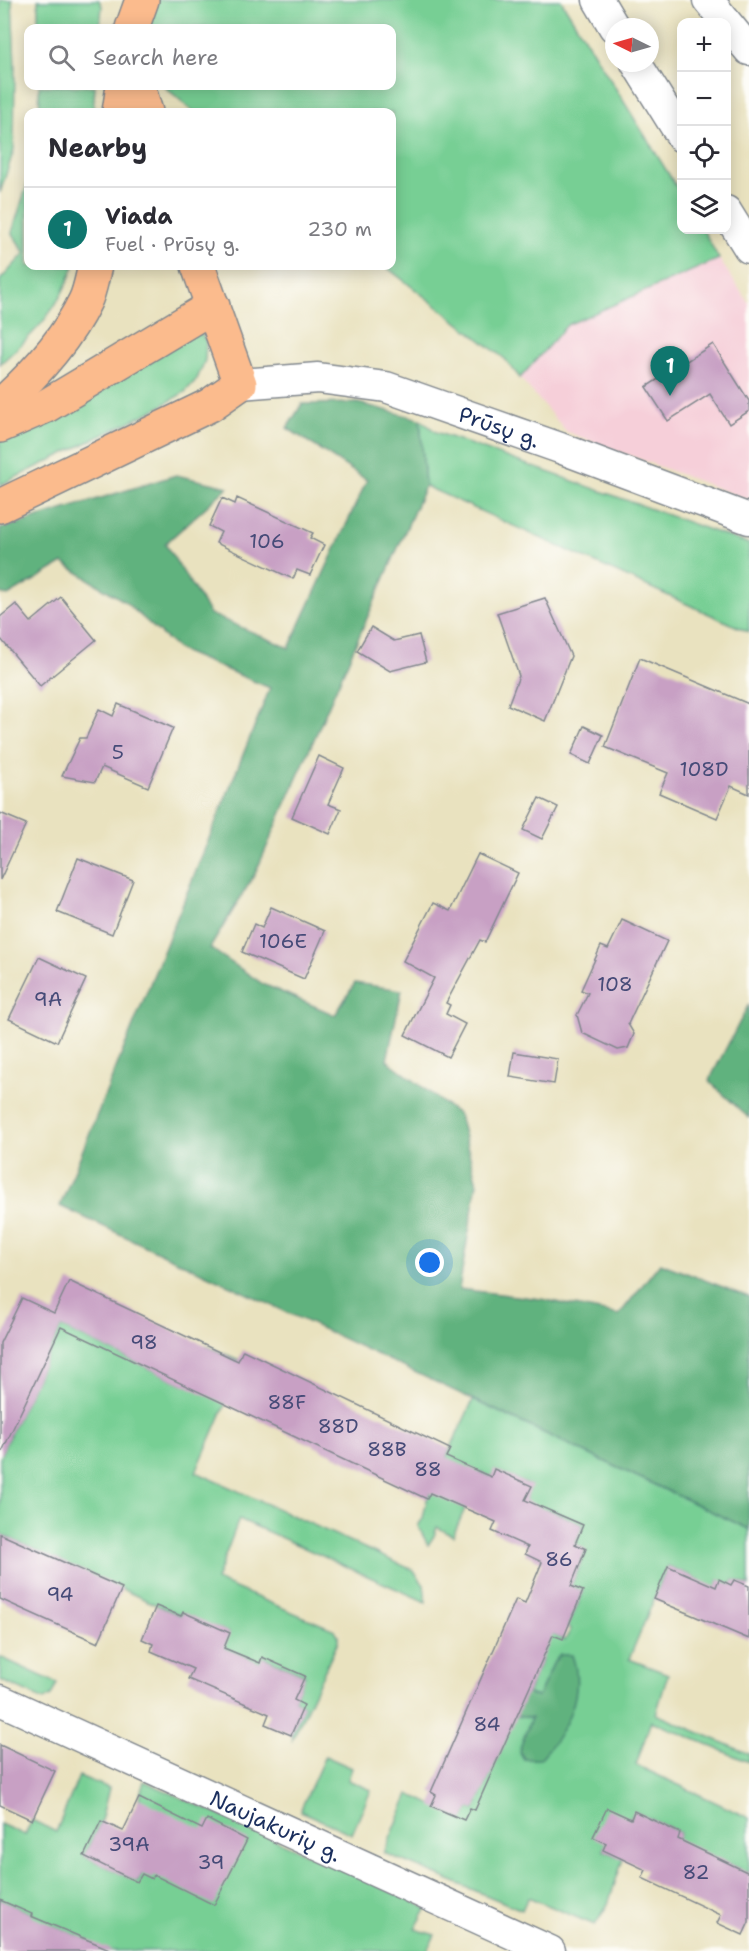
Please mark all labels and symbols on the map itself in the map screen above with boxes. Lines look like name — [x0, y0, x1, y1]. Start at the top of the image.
north arrow — [605, 18, 659, 72]
pin: 1 — [650, 346, 690, 396]
street label: Prūsų g. — [455, 400, 544, 455]
house number: 106 — [249, 528, 285, 554]
house number: 5 — [112, 739, 124, 765]
house number: 108D — [680, 756, 728, 782]
house number: 106E — [259, 928, 307, 954]
house number: 108 — [597, 971, 633, 997]
house number: 9A — [34, 986, 62, 1012]
your location — [415, 1248, 444, 1277]
house number: 98 — [130, 1329, 158, 1355]
house number: 88F — [268, 1389, 306, 1415]
house number: 88D — [318, 1413, 358, 1439]
house number: 88B — [367, 1436, 407, 1462]
house number: 88 — [414, 1456, 442, 1482]
house number: 86 — [545, 1546, 573, 1572]
house number: 94 — [46, 1581, 74, 1607]
house number: 84 — [473, 1711, 501, 1737]
street label: Naujakurių g. — [205, 1784, 346, 1869]
house number: 39A — [108, 1831, 150, 1857]
house number: 39 — [198, 1849, 224, 1875]
house number: 82 — [683, 1859, 709, 1885]

